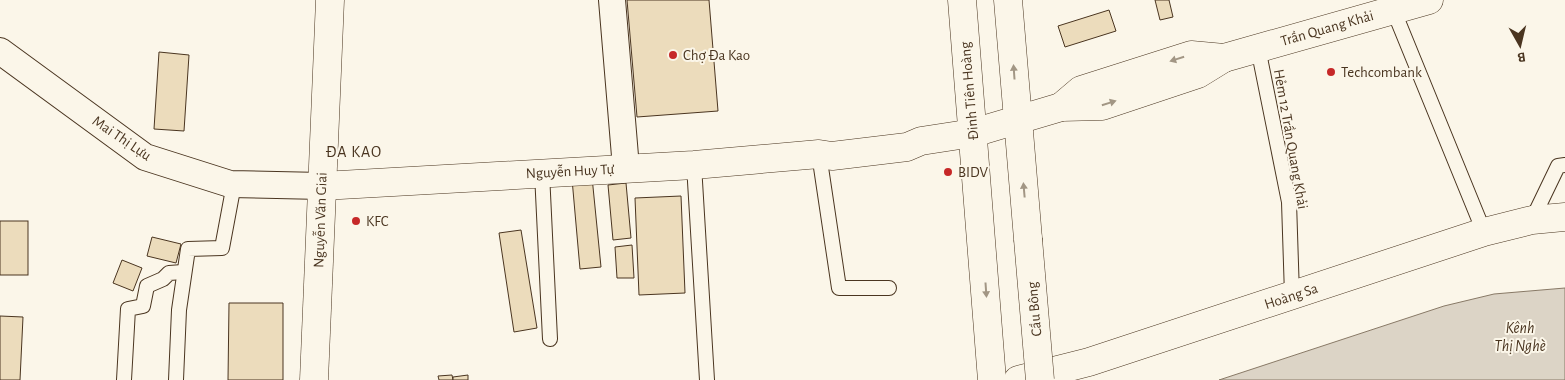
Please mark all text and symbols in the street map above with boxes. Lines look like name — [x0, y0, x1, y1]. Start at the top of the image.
street label: Trần Quang Khải — [1279, 8, 1375, 49]
north arrow — [1495, 20, 1545, 70]
street label: Đinh Tiên Hoàng — [958, 40, 981, 141]
place label: Chợ Đa Kao — [683, 48, 750, 63]
marker: Chợ Đa Kao — [667, 49, 679, 61]
text: B — [1517, 49, 1527, 64]
one-way arrow — [1169, 56, 1184, 63]
one-way arrow — [1010, 64, 1018, 80]
place label: Techcombank — [1341, 65, 1422, 80]
marker: Techcombank — [1325, 66, 1337, 78]
street label: Hẻm 12 Trần Quang Khải — [1271, 68, 1310, 210]
one-way arrow — [1102, 99, 1117, 106]
street label: Mai Thị Lựu — [90, 113, 154, 164]
district label: ĐA KAO — [326, 144, 382, 160]
street label: Nguyễn Huy Tự — [525, 161, 615, 181]
place label: BIDV — [958, 165, 989, 180]
marker: BIDV — [942, 166, 954, 178]
street label: Nguyễn Văn Giai — [310, 172, 330, 268]
one-way arrow — [1020, 182, 1028, 198]
place label: KFC — [366, 214, 389, 229]
marker: KFC — [350, 215, 362, 227]
street label: Cầu Bông — [1025, 280, 1044, 337]
street label: Hoàng Sa — [1263, 281, 1320, 312]
one-way arrow — [982, 283, 990, 299]
water label: Kênh Thị Nghè — [1494, 320, 1546, 354]

